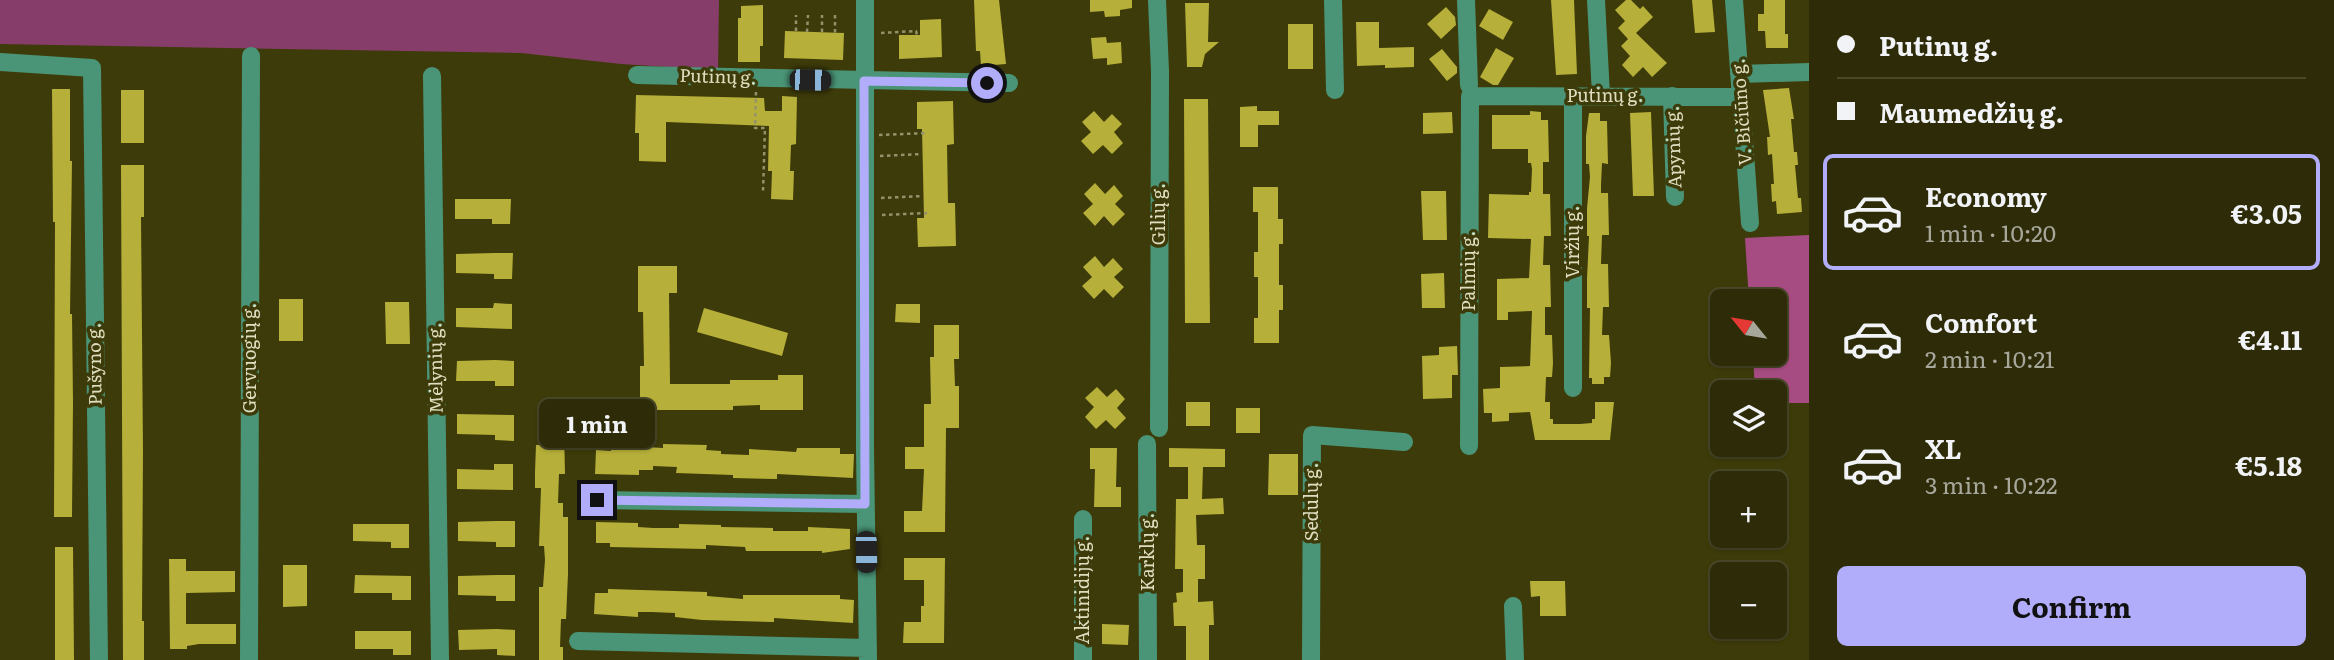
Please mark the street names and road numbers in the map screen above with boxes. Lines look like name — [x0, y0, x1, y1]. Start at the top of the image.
street label: V. Bičiūno g. — [1723, 58, 1758, 167]
street label: Putinų g. — [679, 61, 757, 90]
street label: Putinų g. — [1566, 81, 1644, 108]
street label: Apynių g. — [1658, 105, 1687, 189]
street label: Gilių g. — [1144, 183, 1171, 245]
street label: Viržių g. — [1558, 206, 1585, 279]
street label: Palmių g. — [1454, 231, 1481, 311]
street label: Gervuogių g. — [235, 303, 262, 413]
street label: Mėlynių g. — [420, 322, 449, 414]
street label: Pušyno g. — [79, 323, 108, 406]
street label: Sedulų g. — [1297, 463, 1324, 541]
street label: Karklų g. — [1133, 513, 1160, 591]
street label: Aktinidijų g. — [1068, 536, 1095, 644]

